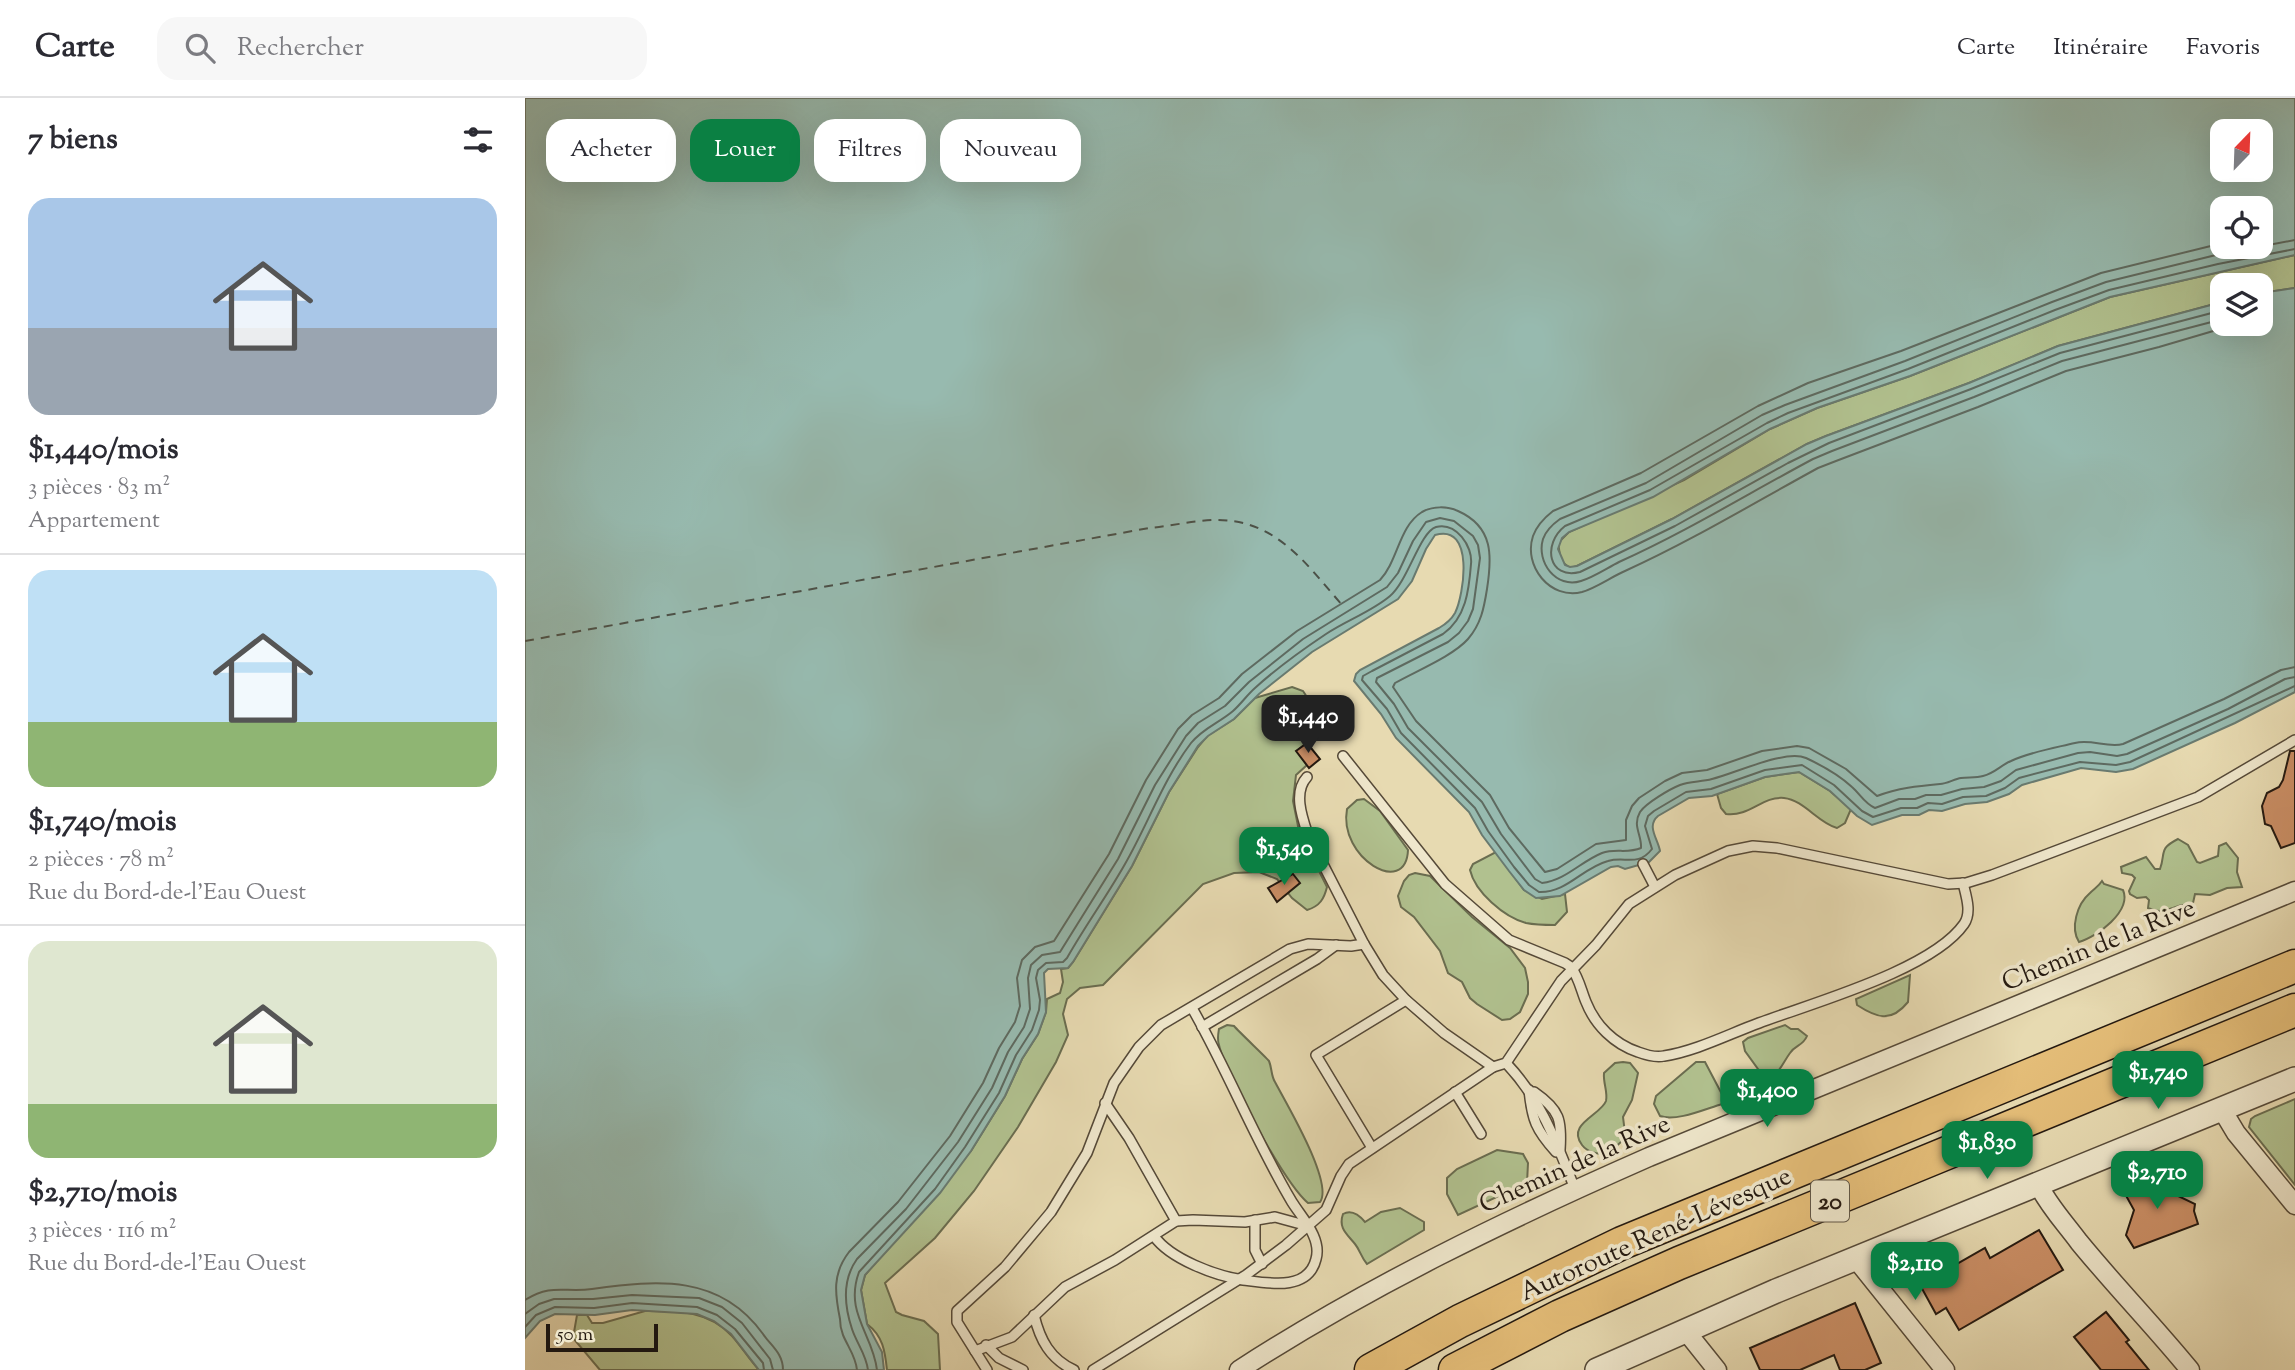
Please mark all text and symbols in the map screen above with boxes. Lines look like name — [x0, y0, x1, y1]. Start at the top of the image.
search box — [157, 17, 647, 80]
text: Carte — [35, 24, 115, 72]
icon: search — [181, 29, 219, 67]
text: Rechercher — [237, 30, 364, 67]
text: Carte — [1957, 31, 2015, 65]
text: Itinéraire — [2053, 31, 2148, 65]
text: Favoris — [2186, 31, 2260, 65]
text: 7 biens — [28, 119, 118, 162]
chip: Acheter — [546, 119, 676, 182]
chip: Louer — [690, 119, 800, 182]
chip: Filtres — [814, 119, 926, 182]
chip: Nouveau — [940, 119, 1081, 182]
north arrow — [2210, 119, 2273, 182]
map controls — [2210, 119, 2273, 336]
icon: filters — [459, 121, 497, 159]
button: locate — [2210, 196, 2273, 259]
icon: home — [200, 243, 326, 369]
button: layers — [2210, 273, 2273, 336]
text: $1,440/mois — [28, 429, 179, 472]
text: 3 pièces · 83 m² — [28, 472, 170, 505]
text: Appartement — [28, 505, 160, 538]
icon: home — [200, 615, 326, 741]
pin: $1,440 — [1251, 696, 1365, 755]
text: $1,440 — [1278, 701, 1338, 734]
text: $1,740/mois — [28, 801, 176, 844]
pin: $1,540 — [1227, 828, 1341, 887]
text: $1,540 — [1255, 833, 1313, 866]
text: 2 pièces · 78 m² — [28, 844, 174, 877]
text: Rue du Bord-de-l'Eau Ouest — [28, 877, 306, 910]
street label: Chemin de la Rive — [1997, 891, 2201, 1002]
icon: home — [200, 986, 326, 1112]
pin: $1,740 — [2101, 1052, 2215, 1111]
text: $1,740 — [2128, 1057, 2188, 1090]
pin: $1,400 — [1710, 1070, 1824, 1129]
text: $1,400 — [1736, 1075, 1798, 1108]
street label: Chemin de la Rive — [1474, 1107, 1676, 1224]
pin: $1,830 — [1930, 1122, 2044, 1181]
text: $1,830 — [1958, 1127, 2016, 1160]
pin: $2,710 — [2100, 1152, 2214, 1211]
text: $2,710 — [2127, 1157, 2187, 1190]
street label: Autoroute René-Lévesque — [1514, 1159, 1798, 1312]
text: $2,710/mois — [28, 1172, 177, 1215]
road number: 20 — [1811, 1181, 1849, 1222]
text: 3 pièces · 116 m² — [28, 1215, 177, 1248]
pin: $2,110 — [1858, 1242, 1972, 1302]
text: Rue du Bord-de-l'Eau Ouest — [28, 1248, 306, 1281]
text: $2,110 — [1887, 1248, 1943, 1281]
scale bar — [546, 1321, 658, 1353]
text: 50 m — [557, 1322, 593, 1349]

